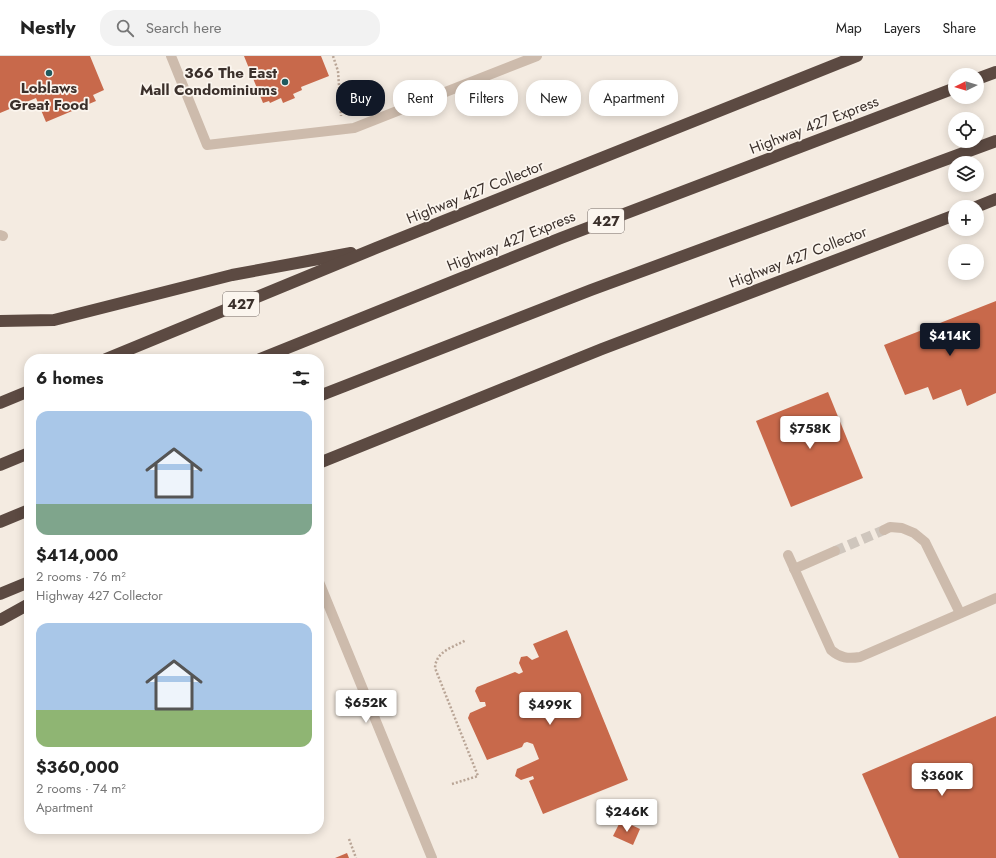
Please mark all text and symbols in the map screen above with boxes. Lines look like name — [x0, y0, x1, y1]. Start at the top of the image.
search box — [100, 10, 380, 46]
text: Nestly — [20, 14, 76, 41]
icon: search — [114, 17, 136, 39]
text: Search here — [146, 17, 222, 39]
text: Map — [836, 18, 862, 38]
text: Layers — [884, 18, 920, 38]
text: Share — [942, 18, 976, 38]
place label: 366 The East Mall Condominiums — [140, 62, 277, 101]
marker: Loblaws Great Food — [44, 68, 54, 78]
north arrow — [948, 68, 984, 104]
map controls — [948, 68, 984, 280]
place label: Loblaws Great Food — [10, 77, 88, 116]
marker: 366 The East Mall Condominiums — [280, 77, 290, 87]
chip: Buy — [336, 80, 385, 116]
chip: Rent — [393, 80, 447, 116]
chip: Filters — [455, 80, 518, 116]
chip: New — [526, 80, 581, 116]
chip: Apartment — [589, 80, 678, 116]
street label: Highway 427 Express — [746, 90, 882, 160]
button: locate — [948, 112, 984, 148]
street label: Highway 427 Collector — [403, 154, 548, 230]
button: layers — [948, 156, 984, 192]
button: + — [948, 200, 984, 236]
street label: Highway 427 Express — [443, 205, 579, 277]
road number: 427 — [588, 209, 624, 233]
street label: Highway 427 Collector — [726, 220, 871, 293]
button: − — [948, 244, 984, 280]
road number: 427 — [223, 292, 259, 316]
pin: $414K — [922, 323, 978, 357]
text: $414K — [929, 326, 971, 345]
text: 6 homes — [36, 366, 104, 390]
icon: filters — [290, 367, 312, 389]
pin: $758K — [782, 416, 838, 450]
text: $758K — [789, 419, 831, 438]
icon: home — [138, 437, 210, 509]
text: $414,000 — [36, 543, 118, 567]
text: 2 rooms · 76 m² — [36, 567, 126, 586]
text: Highway 427 Collector — [36, 586, 163, 605]
icon: home — [138, 649, 210, 721]
pin: $652K — [338, 690, 394, 724]
pin: $499K — [522, 692, 578, 726]
text: $652K — [345, 693, 387, 712]
text: $499K — [528, 695, 572, 714]
text: $360,000 — [36, 755, 119, 779]
pin: $360K — [914, 763, 970, 797]
text: $360K — [921, 766, 963, 785]
text: 2 rooms · 74 m² — [36, 779, 126, 798]
text: Apartment — [36, 798, 93, 817]
pin: $246K — [599, 799, 655, 833]
text: $246K — [605, 802, 649, 821]

